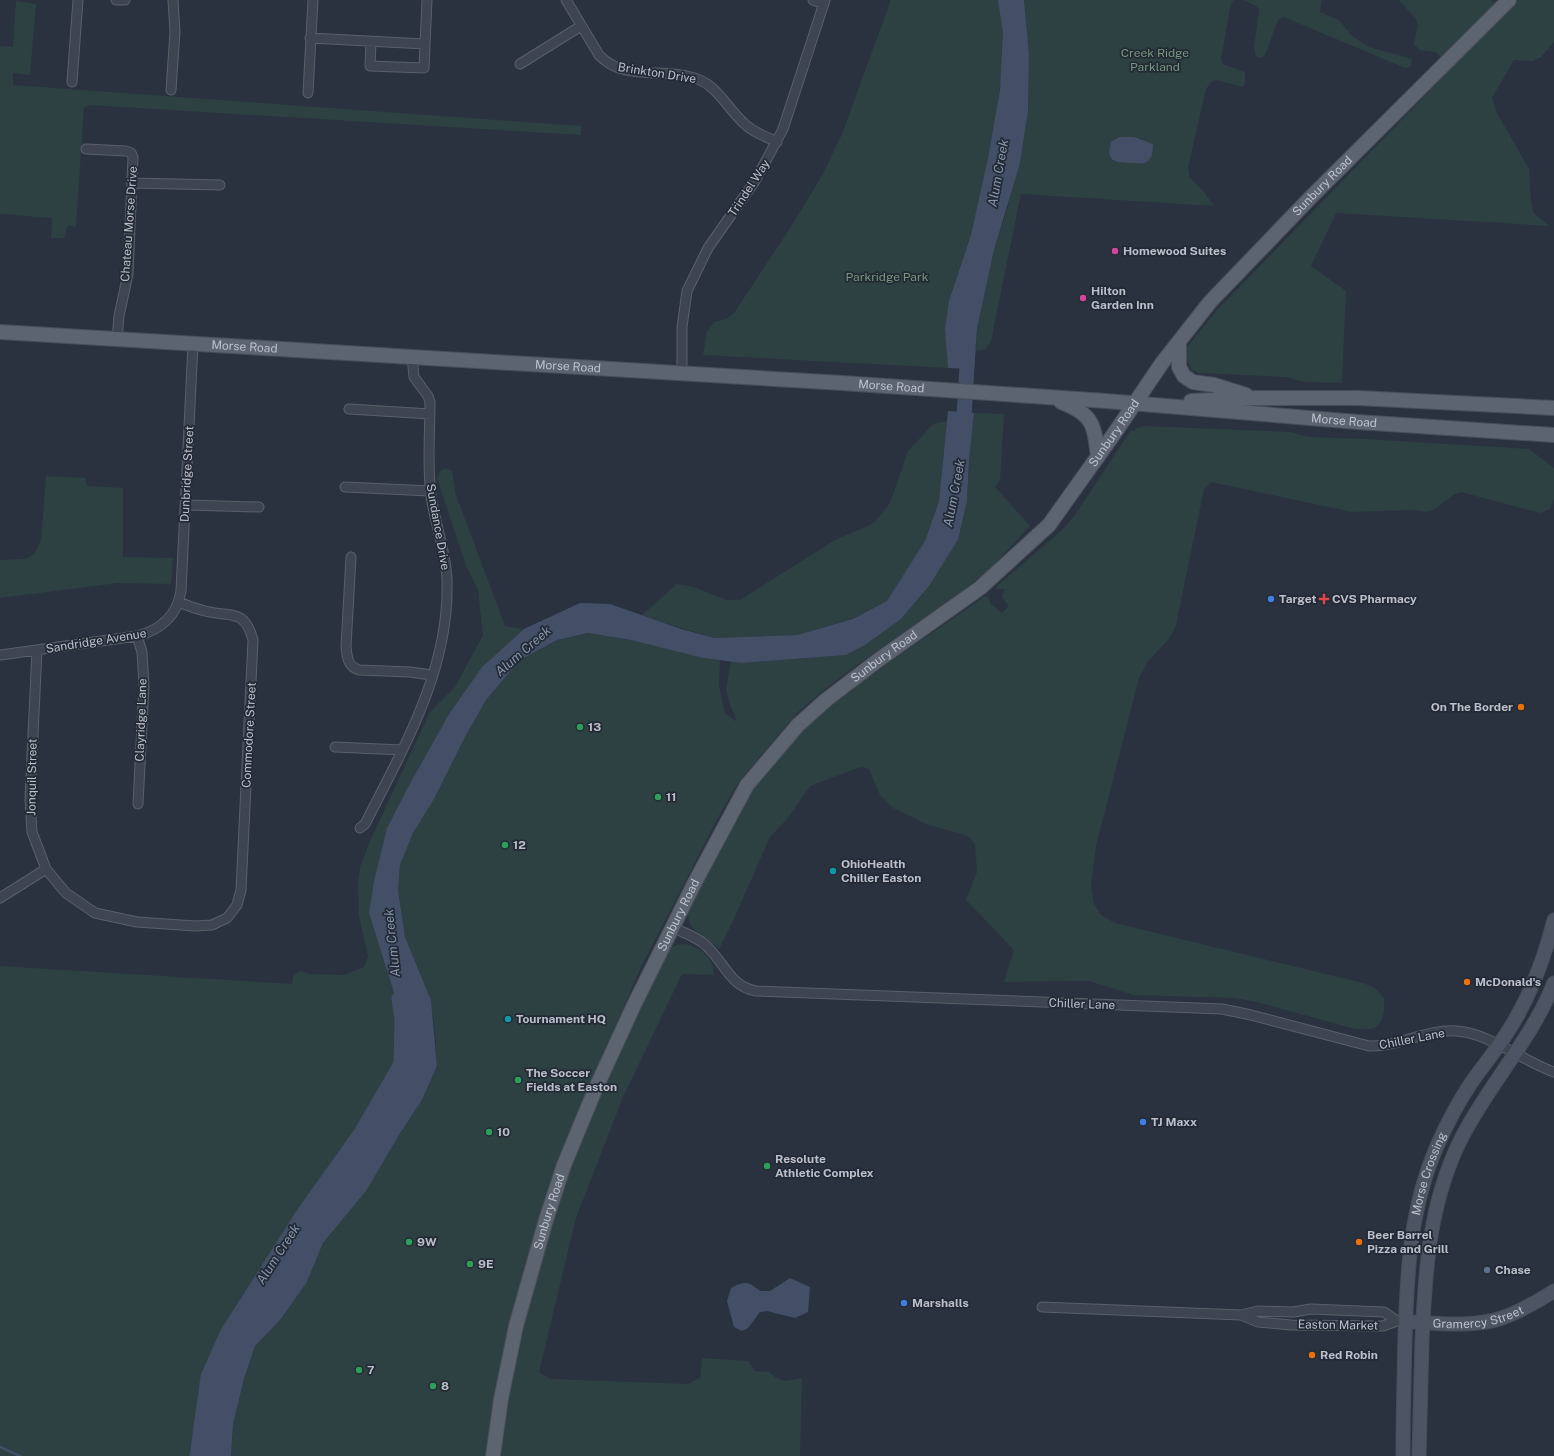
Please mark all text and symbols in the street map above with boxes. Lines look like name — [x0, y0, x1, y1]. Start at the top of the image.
park label: Creek Ridge Parkland — [1121, 46, 1189, 74]
street label: Brinkton Drive — [617, 60, 697, 86]
water label: Alum Creek — [985, 138, 1011, 208]
street label: Sunbury Road — [1290, 153, 1355, 219]
street label: Trindel Way — [725, 156, 773, 219]
street label: Chateau Morse Drive — [118, 166, 140, 282]
place label: Homewood Suites — [1123, 244, 1226, 258]
marker: Homewood Suites — [1110, 246, 1120, 256]
park label: Parkridge Park — [846, 270, 929, 284]
place label: Hilton Garden Inn — [1091, 284, 1154, 312]
marker: Hilton Garden Inn — [1078, 293, 1088, 303]
street label: Morse Road — [211, 338, 278, 356]
street label: Morse Road — [535, 357, 601, 375]
street label: Morse Road — [858, 377, 925, 396]
street label: Sunbury Road — [1086, 397, 1142, 469]
street label: Morse Road — [1310, 411, 1377, 430]
street label: Dunbridge Street — [177, 425, 197, 522]
water label: Alum Creek — [940, 458, 968, 528]
street label: Sundance Drive — [424, 483, 453, 572]
place label: Target — [1279, 592, 1316, 606]
place label: CVS Pharmacy — [1332, 592, 1417, 606]
marker: Target — [1266, 594, 1276, 604]
marker: CVS Pharmacy — [1319, 594, 1329, 604]
water label: Alum Creek — [492, 623, 554, 679]
street label: Sandridge Avenue — [45, 626, 148, 656]
street label: Sunbury Road — [848, 628, 920, 685]
street label: Clayridge Lane — [133, 678, 149, 762]
street label: Commodore Street — [239, 681, 259, 788]
place label: On The Border — [1431, 700, 1513, 714]
marker: On The Border — [1516, 702, 1526, 712]
place label: 13 — [588, 720, 601, 734]
marker: 13 — [575, 722, 585, 732]
street label: Jonquil Street — [24, 738, 40, 816]
place label: 11 — [666, 790, 676, 804]
marker: 11 — [653, 792, 663, 802]
place label: 12 — [513, 838, 526, 852]
marker: 12 — [500, 840, 510, 850]
place label: OhioHealth Chiller Easton — [841, 857, 921, 885]
marker: OhioHealth Chiller Easton — [828, 866, 838, 876]
street label: Sunbury Road — [655, 877, 702, 954]
water label: Alum Creek — [381, 908, 403, 978]
place label: McDonald's — [1475, 975, 1541, 989]
marker: McDonald's — [1462, 977, 1472, 987]
street label: Chiller Lane — [1049, 996, 1116, 1012]
place label: Tournament HQ — [516, 1012, 606, 1026]
marker: Tournament HQ — [503, 1014, 513, 1024]
street label: Chiller Lane — [1378, 1026, 1446, 1052]
place label: The Soccer Fields at Easton — [526, 1066, 617, 1094]
marker: The Soccer Fields at Easton — [513, 1075, 523, 1085]
place label: TJ Maxx — [1151, 1115, 1197, 1129]
marker: TJ Maxx — [1138, 1117, 1148, 1127]
place label: 10 — [497, 1125, 510, 1139]
marker: 10 — [484, 1127, 494, 1137]
street label: Morse Crossing — [1409, 1130, 1449, 1217]
place label: Resolute Athletic Complex — [775, 1152, 874, 1180]
marker: Resolute Athletic Complex — [762, 1161, 772, 1171]
street label: Sunbury Road — [531, 1172, 568, 1251]
water label: Alum Creek — [253, 1221, 303, 1287]
place label: Beer Barrel Pizza and Grill — [1367, 1228, 1449, 1256]
place label: 9W — [417, 1235, 437, 1249]
marker: 9W — [404, 1237, 414, 1247]
marker: Beer Barrel Pizza and Grill — [1354, 1237, 1364, 1247]
place label: 9E — [478, 1257, 494, 1271]
marker: 9E — [465, 1259, 475, 1269]
place label: Chase — [1495, 1263, 1531, 1277]
marker: Chase — [1482, 1265, 1492, 1275]
place label: Marshalls — [912, 1296, 969, 1310]
marker: Marshalls — [899, 1298, 909, 1308]
street label: Gramercy Street — [1432, 1303, 1526, 1331]
street label: Easton Market — [1298, 1317, 1379, 1333]
place label: Red Robin — [1320, 1348, 1378, 1362]
marker: Red Robin — [1307, 1350, 1317, 1360]
place label: 7 — [367, 1363, 375, 1377]
marker: 7 — [354, 1365, 364, 1375]
place label: 8 — [441, 1379, 449, 1393]
marker: 8 — [428, 1381, 438, 1391]

